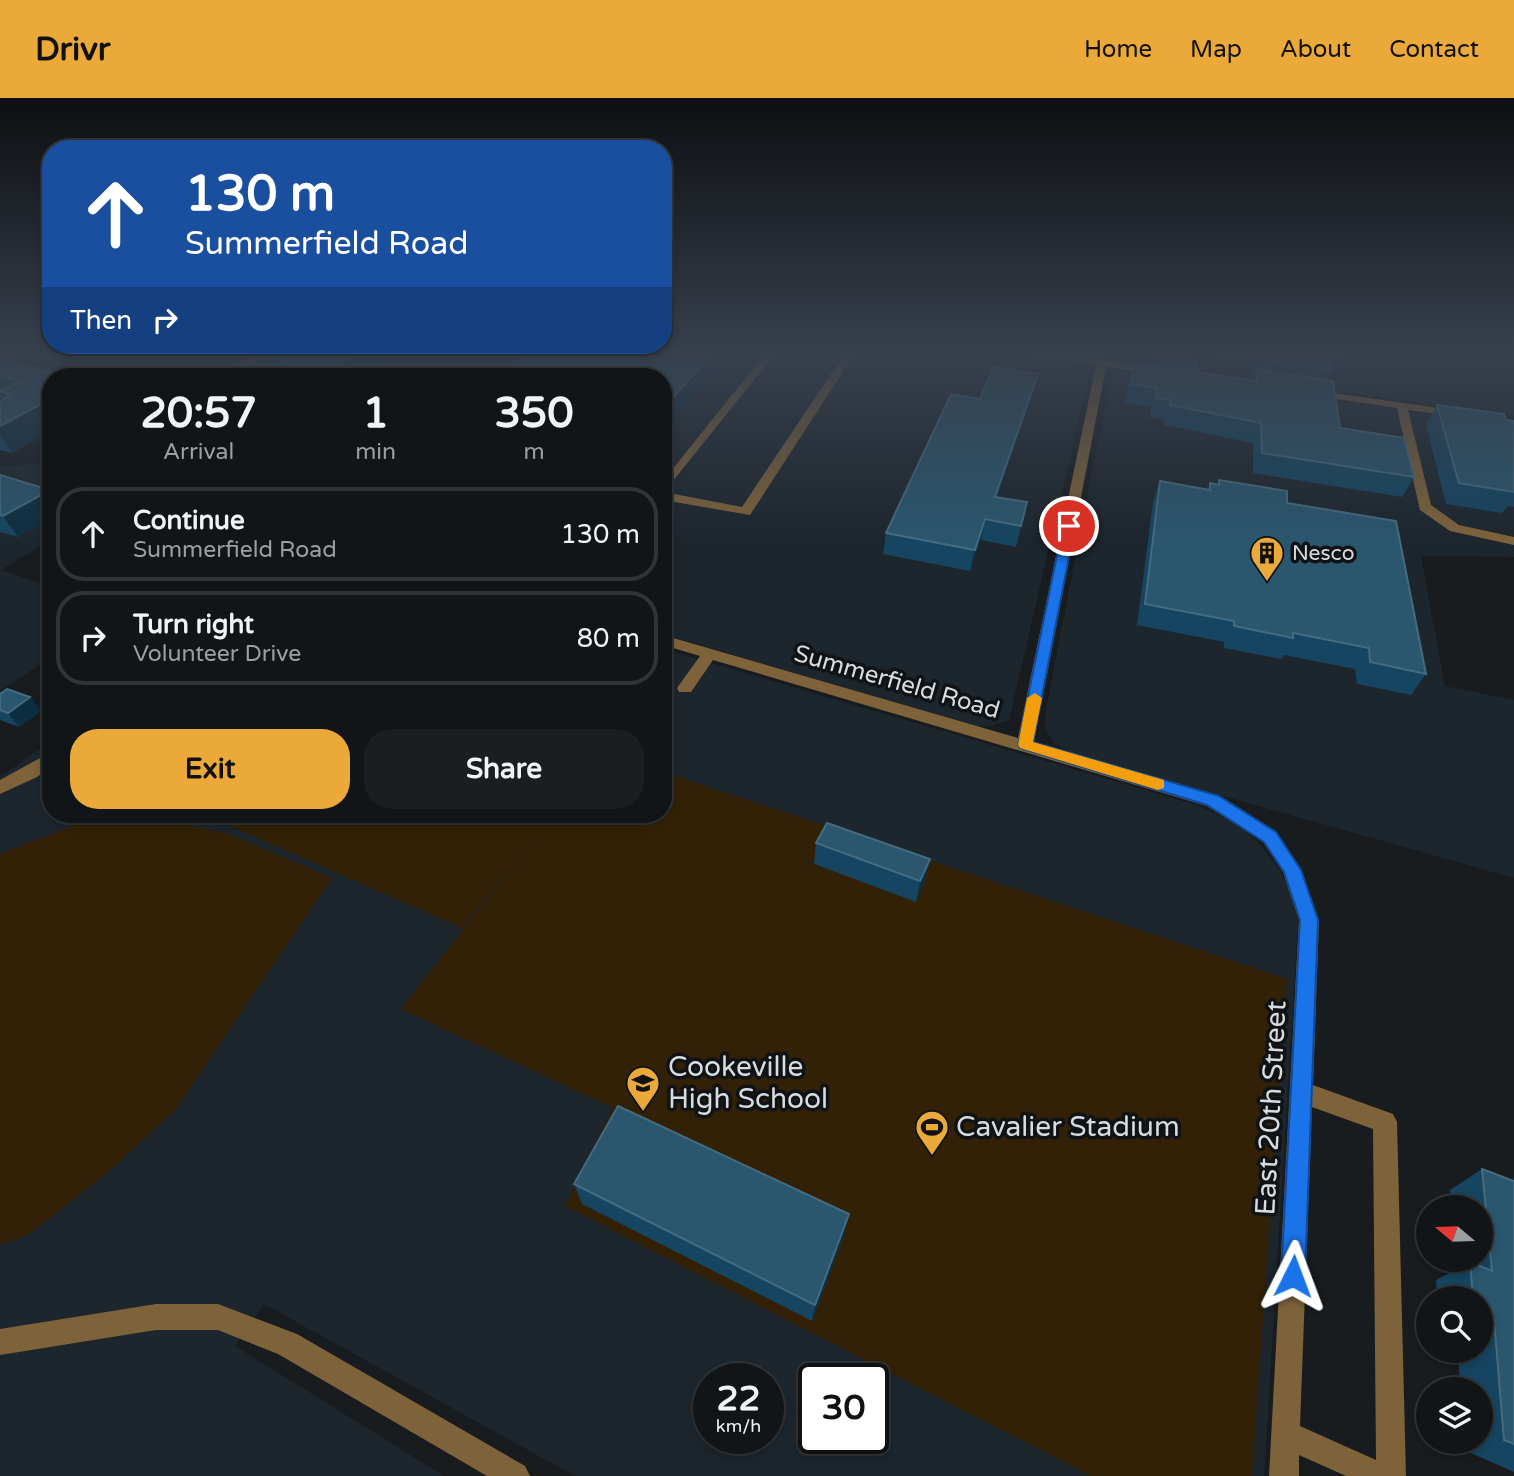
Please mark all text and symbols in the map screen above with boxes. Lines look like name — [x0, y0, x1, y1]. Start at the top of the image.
text: Drivr — [35, 30, 110, 69]
text: Home — [1084, 35, 1152, 64]
text: Map — [1190, 35, 1242, 64]
text: About — [1280, 35, 1351, 64]
text: Contact — [1389, 35, 1479, 64]
text: 130 m — [185, 165, 335, 224]
icon: ahead — [70, 168, 161, 259]
text: Summerfield Road — [185, 225, 468, 263]
icon: right — [146, 301, 184, 339]
text: Then — [70, 305, 132, 336]
text: 20:57 — [140, 388, 257, 439]
text: 1 — [362, 388, 389, 439]
text: 350 — [494, 388, 574, 439]
text: Arrival — [163, 438, 234, 466]
text: min — [355, 438, 396, 466]
text: m — [523, 438, 545, 466]
pin — [1039, 496, 1099, 556]
text: Continue — [133, 505, 245, 536]
icon: arrive — [1050, 507, 1088, 545]
icon: ahead — [74, 515, 112, 553]
text: 130 m — [560, 519, 640, 550]
building icon: Nesco — [1248, 534, 1286, 583]
text: Summerfield Road — [133, 536, 337, 564]
place label: Nesco — [1292, 541, 1354, 566]
text: Turn right — [133, 609, 254, 640]
icon: right — [74, 619, 112, 657]
text: 80 m — [577, 623, 640, 654]
street label: Summerfield Road — [791, 639, 1003, 725]
text: Volunteer Drive — [133, 640, 301, 668]
button: Exit — [70, 729, 350, 809]
button: Share — [364, 729, 644, 809]
street label: East 20th Street — [1248, 999, 1294, 1216]
place label: Cookeville High School — [668, 1050, 828, 1116]
school or university icon: Cookeville High School — [624, 1064, 662, 1113]
sports icon: Cavalier Stadium — [913, 1108, 951, 1157]
place label: Cavalier Stadium — [956, 1110, 1180, 1144]
north arrow — [1416, 1195, 1493, 1272]
map controls — [1416, 1195, 1493, 1454]
position arrow — [1256, 1239, 1330, 1313]
button: search — [1416, 1286, 1493, 1363]
speed limit sign: 30 — [798, 1363, 889, 1454]
button: layers — [1416, 1377, 1493, 1454]
text: 22 — [717, 1378, 760, 1420]
text: km/h — [716, 1415, 761, 1437]

